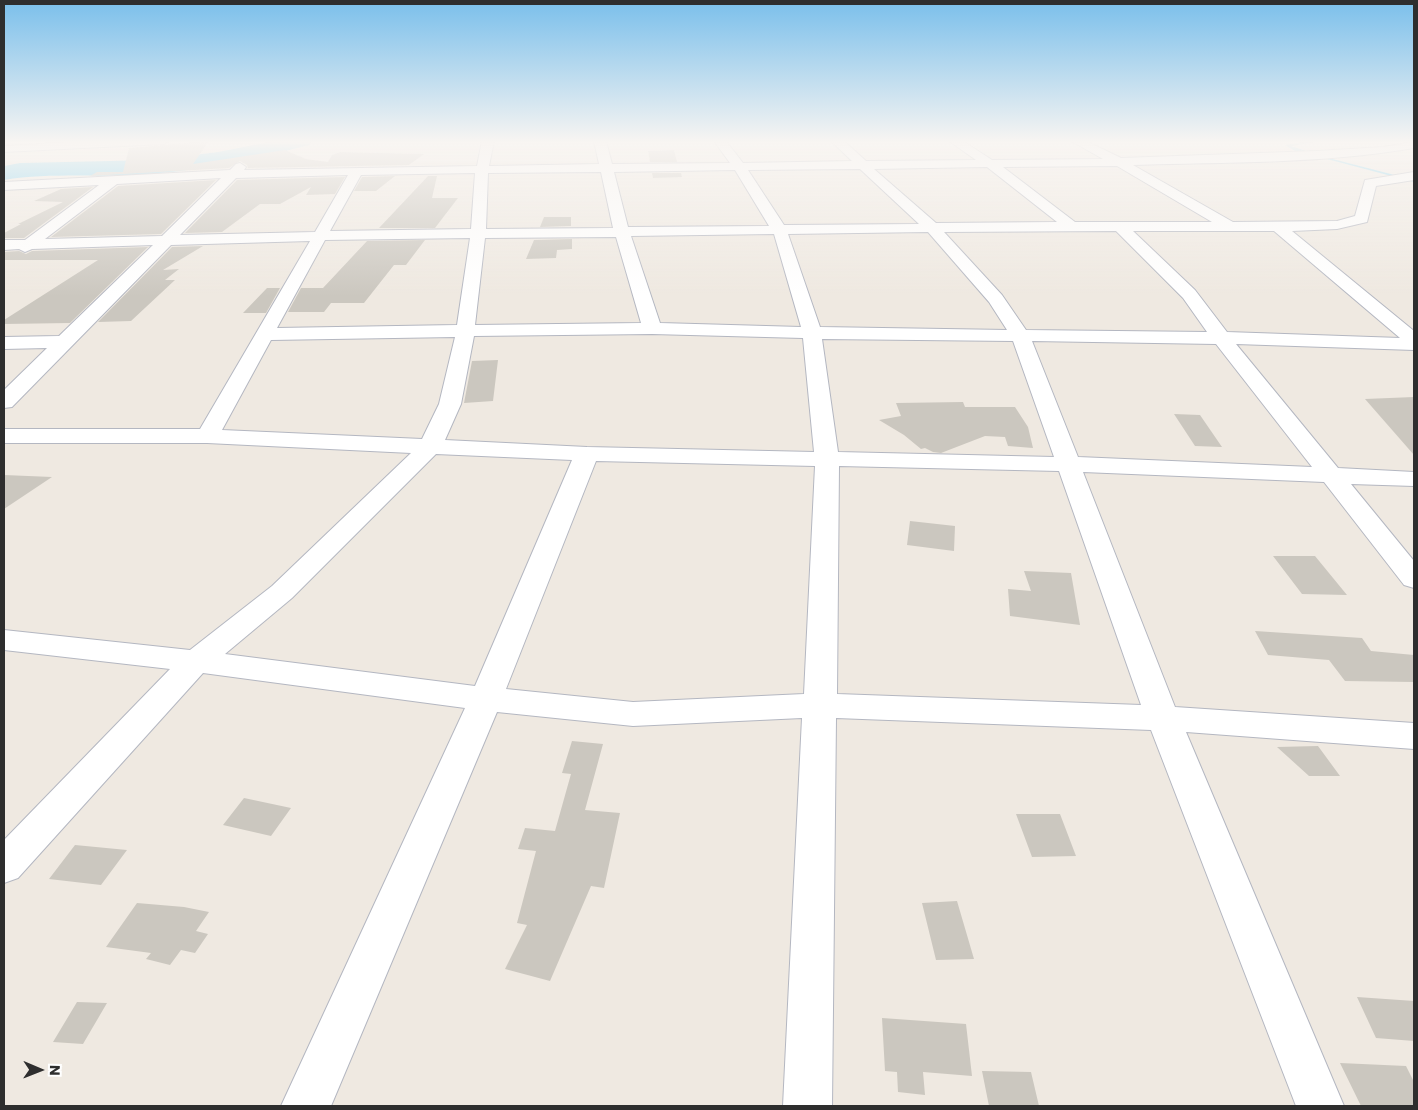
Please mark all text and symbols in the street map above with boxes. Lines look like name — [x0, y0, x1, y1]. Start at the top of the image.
north arrow — [15, 1045, 65, 1095]
text: N — [45, 1065, 65, 1076]

